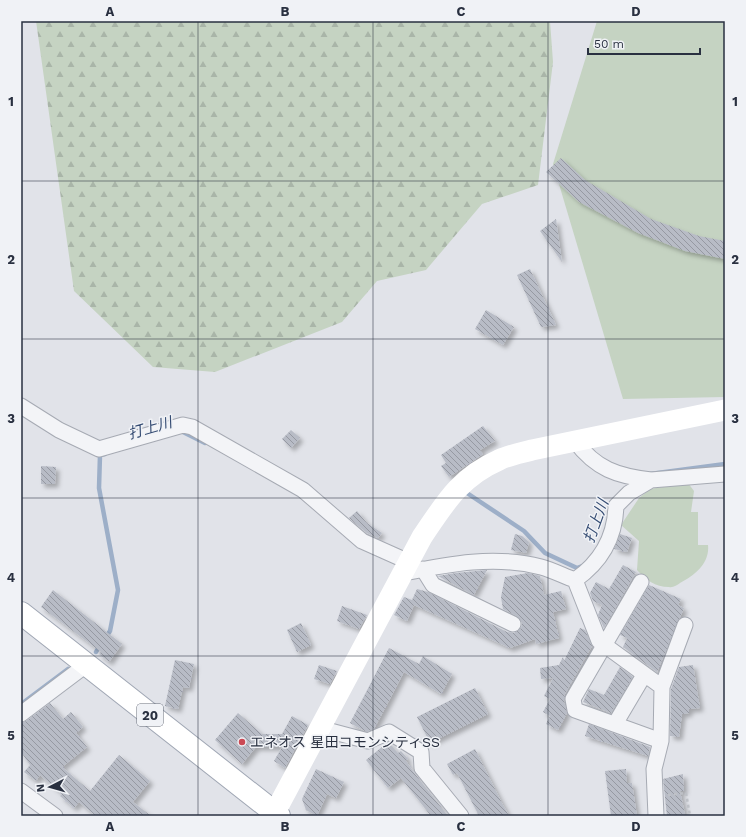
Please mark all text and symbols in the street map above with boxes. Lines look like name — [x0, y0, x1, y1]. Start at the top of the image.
text: A — [106, 4, 115, 19]
text: B — [281, 4, 290, 19]
text: C — [457, 4, 466, 19]
text: D — [631, 4, 641, 19]
scale bar — [588, 30, 700, 56]
text: 50 m — [594, 37, 624, 51]
text: 1 — [8, 94, 14, 109]
text: 1 — [732, 94, 738, 109]
text: 2 — [7, 252, 15, 267]
text: 2 — [731, 252, 739, 267]
text: 3 — [7, 411, 15, 426]
text: 3 — [731, 411, 739, 426]
water label: 打上川 — [126, 413, 176, 443]
water label: 打上川 — [580, 495, 613, 545]
text: 4 — [7, 570, 16, 585]
text: 4 — [731, 570, 740, 585]
road number: 20 — [137, 704, 163, 726]
text: 5 — [7, 728, 15, 743]
text: 5 — [731, 728, 739, 743]
place label: エネオス 星田コモンシティSS — [250, 734, 440, 750]
marker: エネオス 星田コモンシティSS — [237, 737, 247, 747]
north arrow — [30, 767, 70, 807]
text: N — [34, 783, 47, 793]
text: A — [106, 819, 115, 834]
text: B — [281, 819, 290, 834]
text: C — [457, 819, 466, 834]
text: D — [631, 819, 641, 834]

